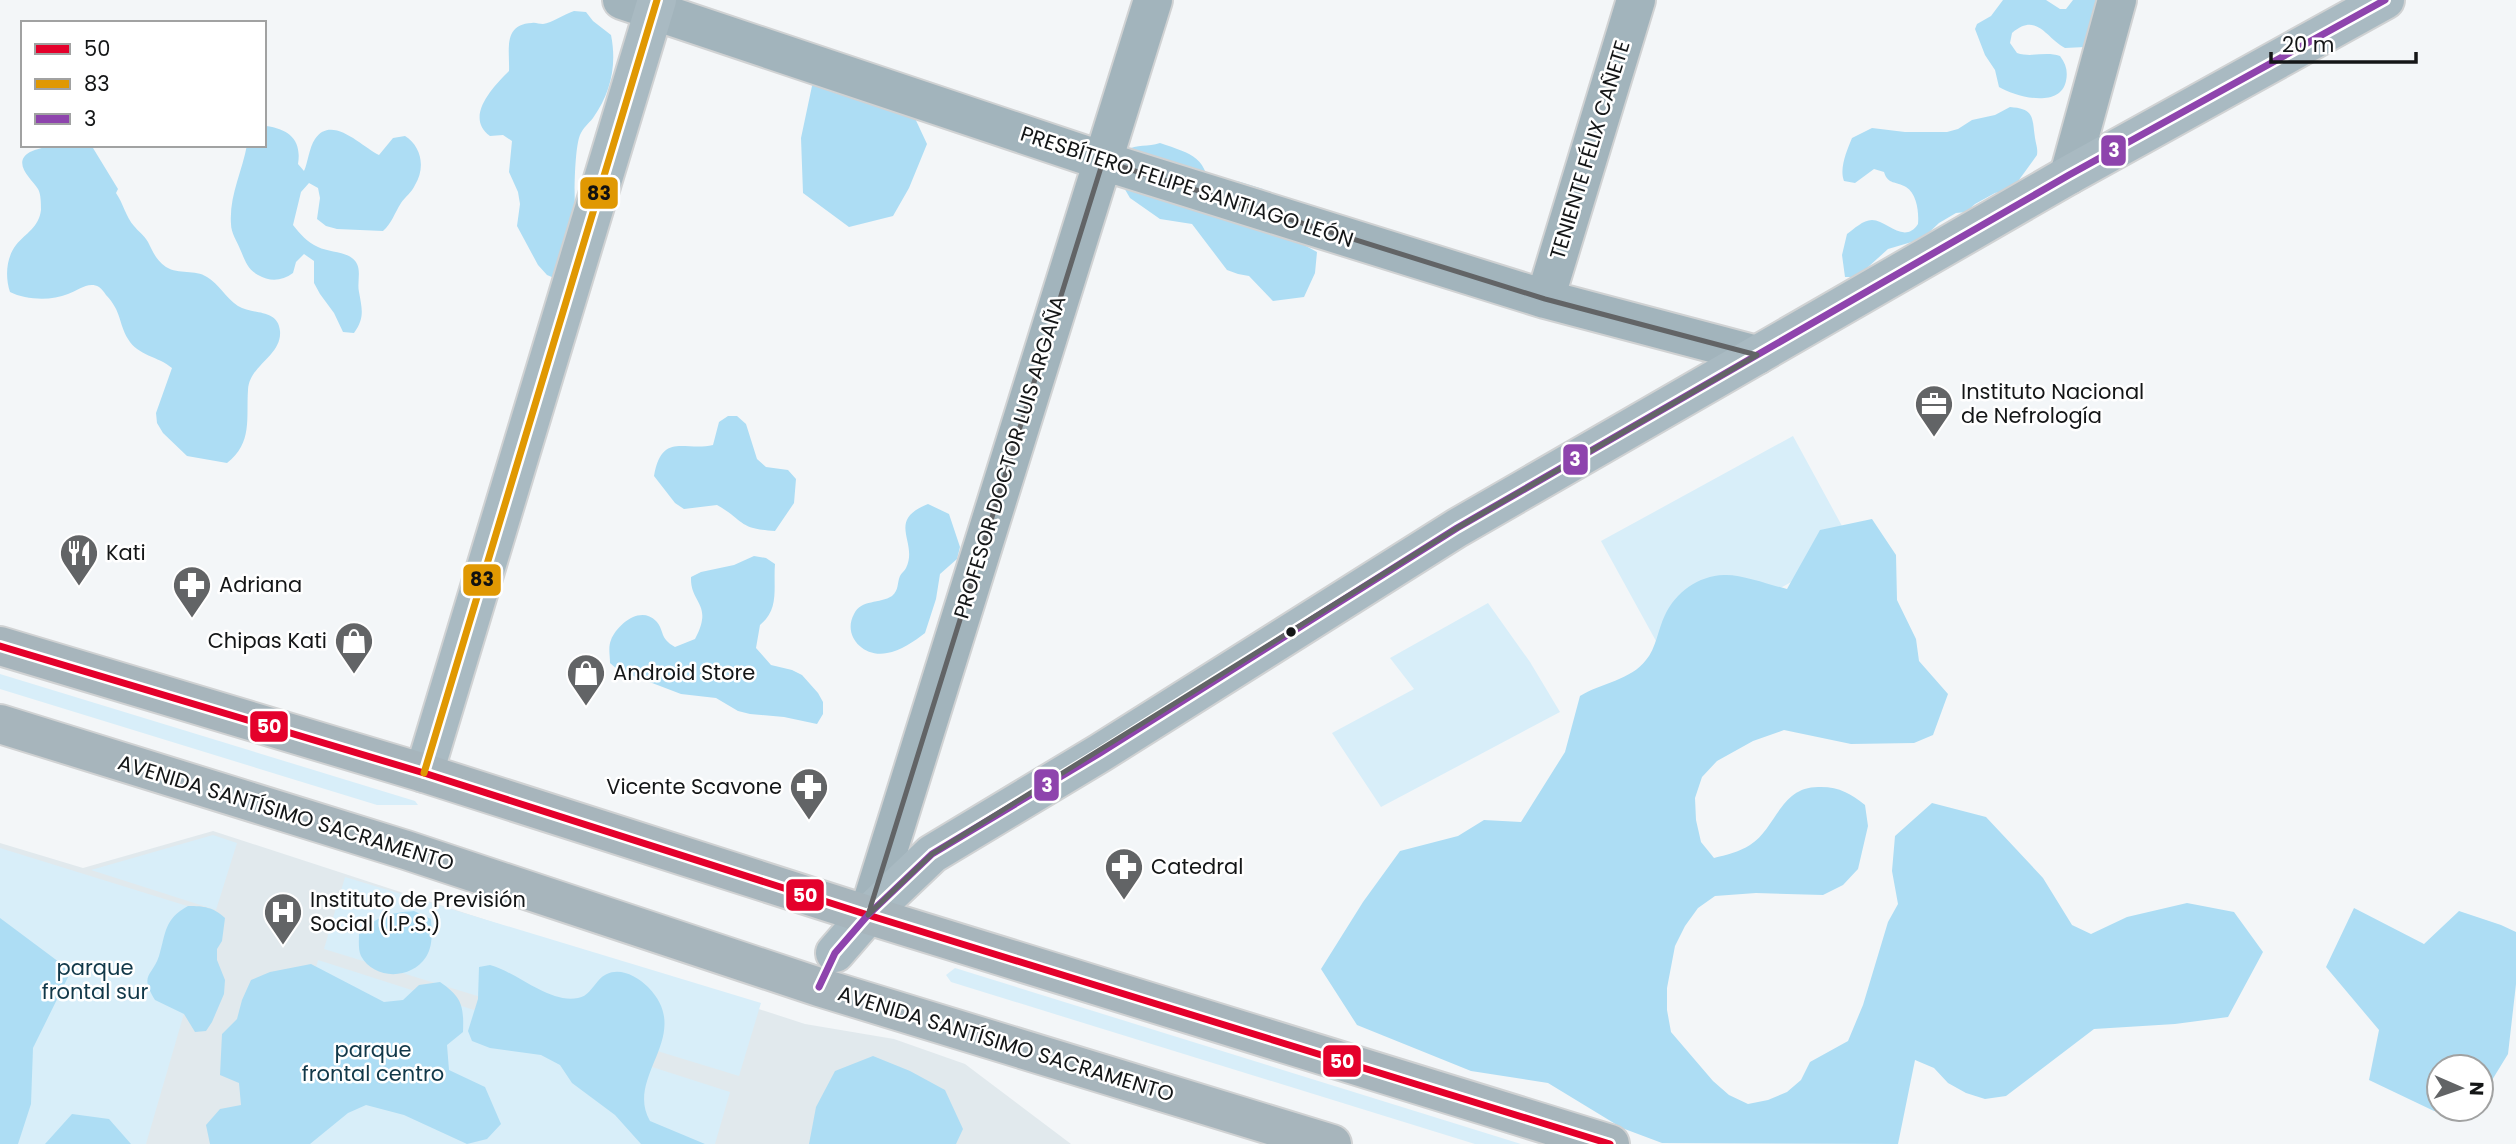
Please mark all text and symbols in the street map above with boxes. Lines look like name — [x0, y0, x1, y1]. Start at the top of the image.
legend — [21, 21, 266, 147]
scale bar — [2271, 21, 2416, 65]
text: 20 m — [2282, 30, 2335, 59]
text: 50 — [84, 34, 110, 63]
street label: TENIENTE FÉLIX CAÑETE — [1542, 37, 1637, 263]
text: 83 — [84, 69, 110, 98]
text: 3 — [84, 104, 96, 133]
street label: PRESBÍTERO FELIPE SANTIAGO LEÓN — [1017, 119, 1357, 254]
line badge: 3 — [2100, 134, 2127, 167]
text: 3 — [2108, 137, 2120, 164]
line badge: 83 — [579, 176, 619, 210]
text: 83 — [587, 180, 611, 207]
street label: PROFESOR DOCTOR LUIS ARGAÑA — [946, 292, 1073, 622]
place label: Instituto Nacional de Nefrología — [1961, 377, 2144, 430]
office icon: Instituto Nacional de Nefrología — [1913, 383, 1955, 438]
line badge: 3 — [1562, 443, 1589, 476]
text: 3 — [1569, 446, 1581, 473]
restaurant icon: Kati — [58, 532, 100, 587]
place label: Kati — [106, 538, 146, 567]
line badge: 83 — [462, 563, 502, 597]
pharmacy icon: Adriana — [171, 564, 213, 619]
text: 83 — [470, 566, 494, 593]
place label: Adriana — [219, 570, 302, 599]
shop icon: Chipas Kati — [333, 620, 375, 675]
unlabelled marker — [1284, 625, 1298, 639]
place label: Chipas Kati — [208, 626, 327, 655]
shop icon: Android Store — [565, 652, 607, 707]
place label: Android Store — [613, 658, 755, 687]
line badge: 50 — [249, 710, 289, 743]
text: 50 — [257, 713, 281, 740]
street label: AVENIDA SANTÍSIMO SACRAMENTO — [114, 747, 458, 878]
pharmacy icon: Vicente Scavone — [788, 766, 830, 821]
line badge: 3 — [1033, 768, 1060, 802]
place label: Vicente Scavone — [606, 772, 782, 801]
text: 3 — [1041, 772, 1053, 799]
pharmacy icon: Catedral — [1103, 846, 1145, 901]
place label: Catedral — [1151, 852, 1243, 881]
line badge: 50 — [785, 878, 825, 912]
text: 50 — [793, 882, 817, 909]
place label: Instituto de Previsión Social (I.P.S.) — [310, 885, 526, 938]
hospital icon: Instituto de Previsión Social (I.P.S.) — [262, 891, 304, 946]
park label: parque frontal sur — [42, 953, 148, 1006]
street label: AVENIDA SANTÍSIMO SACRAMENTO — [834, 978, 1178, 1109]
park label: parque frontal centro — [302, 1035, 444, 1088]
line badge: 50 — [1322, 1044, 1362, 1078]
text: 50 — [1330, 1048, 1354, 1075]
north arrow — [2425, 1053, 2495, 1123]
text: N — [2463, 1081, 2490, 1096]

